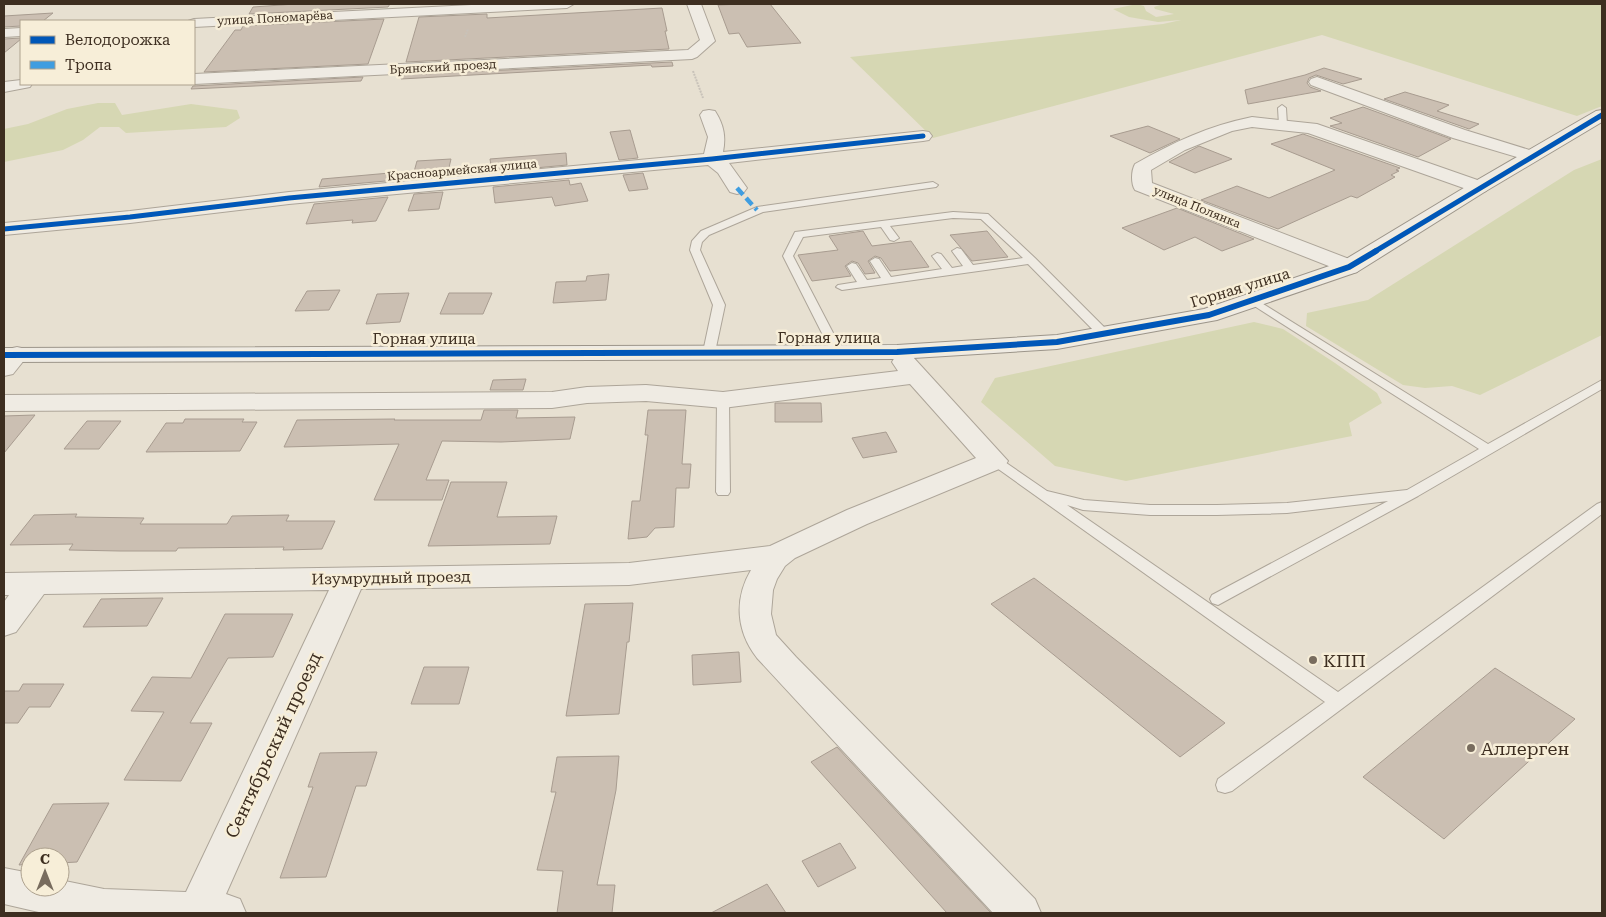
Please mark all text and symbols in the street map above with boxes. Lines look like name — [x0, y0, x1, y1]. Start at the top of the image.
street label: улица Пономарёва — [217, 8, 334, 28]
legend — [20, 20, 195, 85]
text: Велодорожка — [65, 31, 170, 49]
text: Тропа — [65, 56, 112, 74]
street label: Брянский проезд — [389, 57, 497, 77]
street label: Красноармейская улица — [387, 156, 538, 184]
street label: улица Полянка — [1151, 183, 1243, 231]
street label: Горная улица — [1188, 264, 1292, 312]
street label: Горная улица — [778, 329, 880, 347]
street label: Горная улица — [373, 330, 475, 348]
street label: Изумрудный проезд — [311, 568, 471, 588]
street label: Сентябрьский проезд — [221, 649, 325, 841]
place label: КПП — [1323, 650, 1366, 671]
marker: КПП — [1307, 654, 1319, 666]
place label: Аллерген — [1481, 738, 1569, 759]
marker: Аллерген — [1465, 742, 1477, 754]
north arrow — [20, 847, 70, 897]
text: С — [40, 851, 50, 867]

